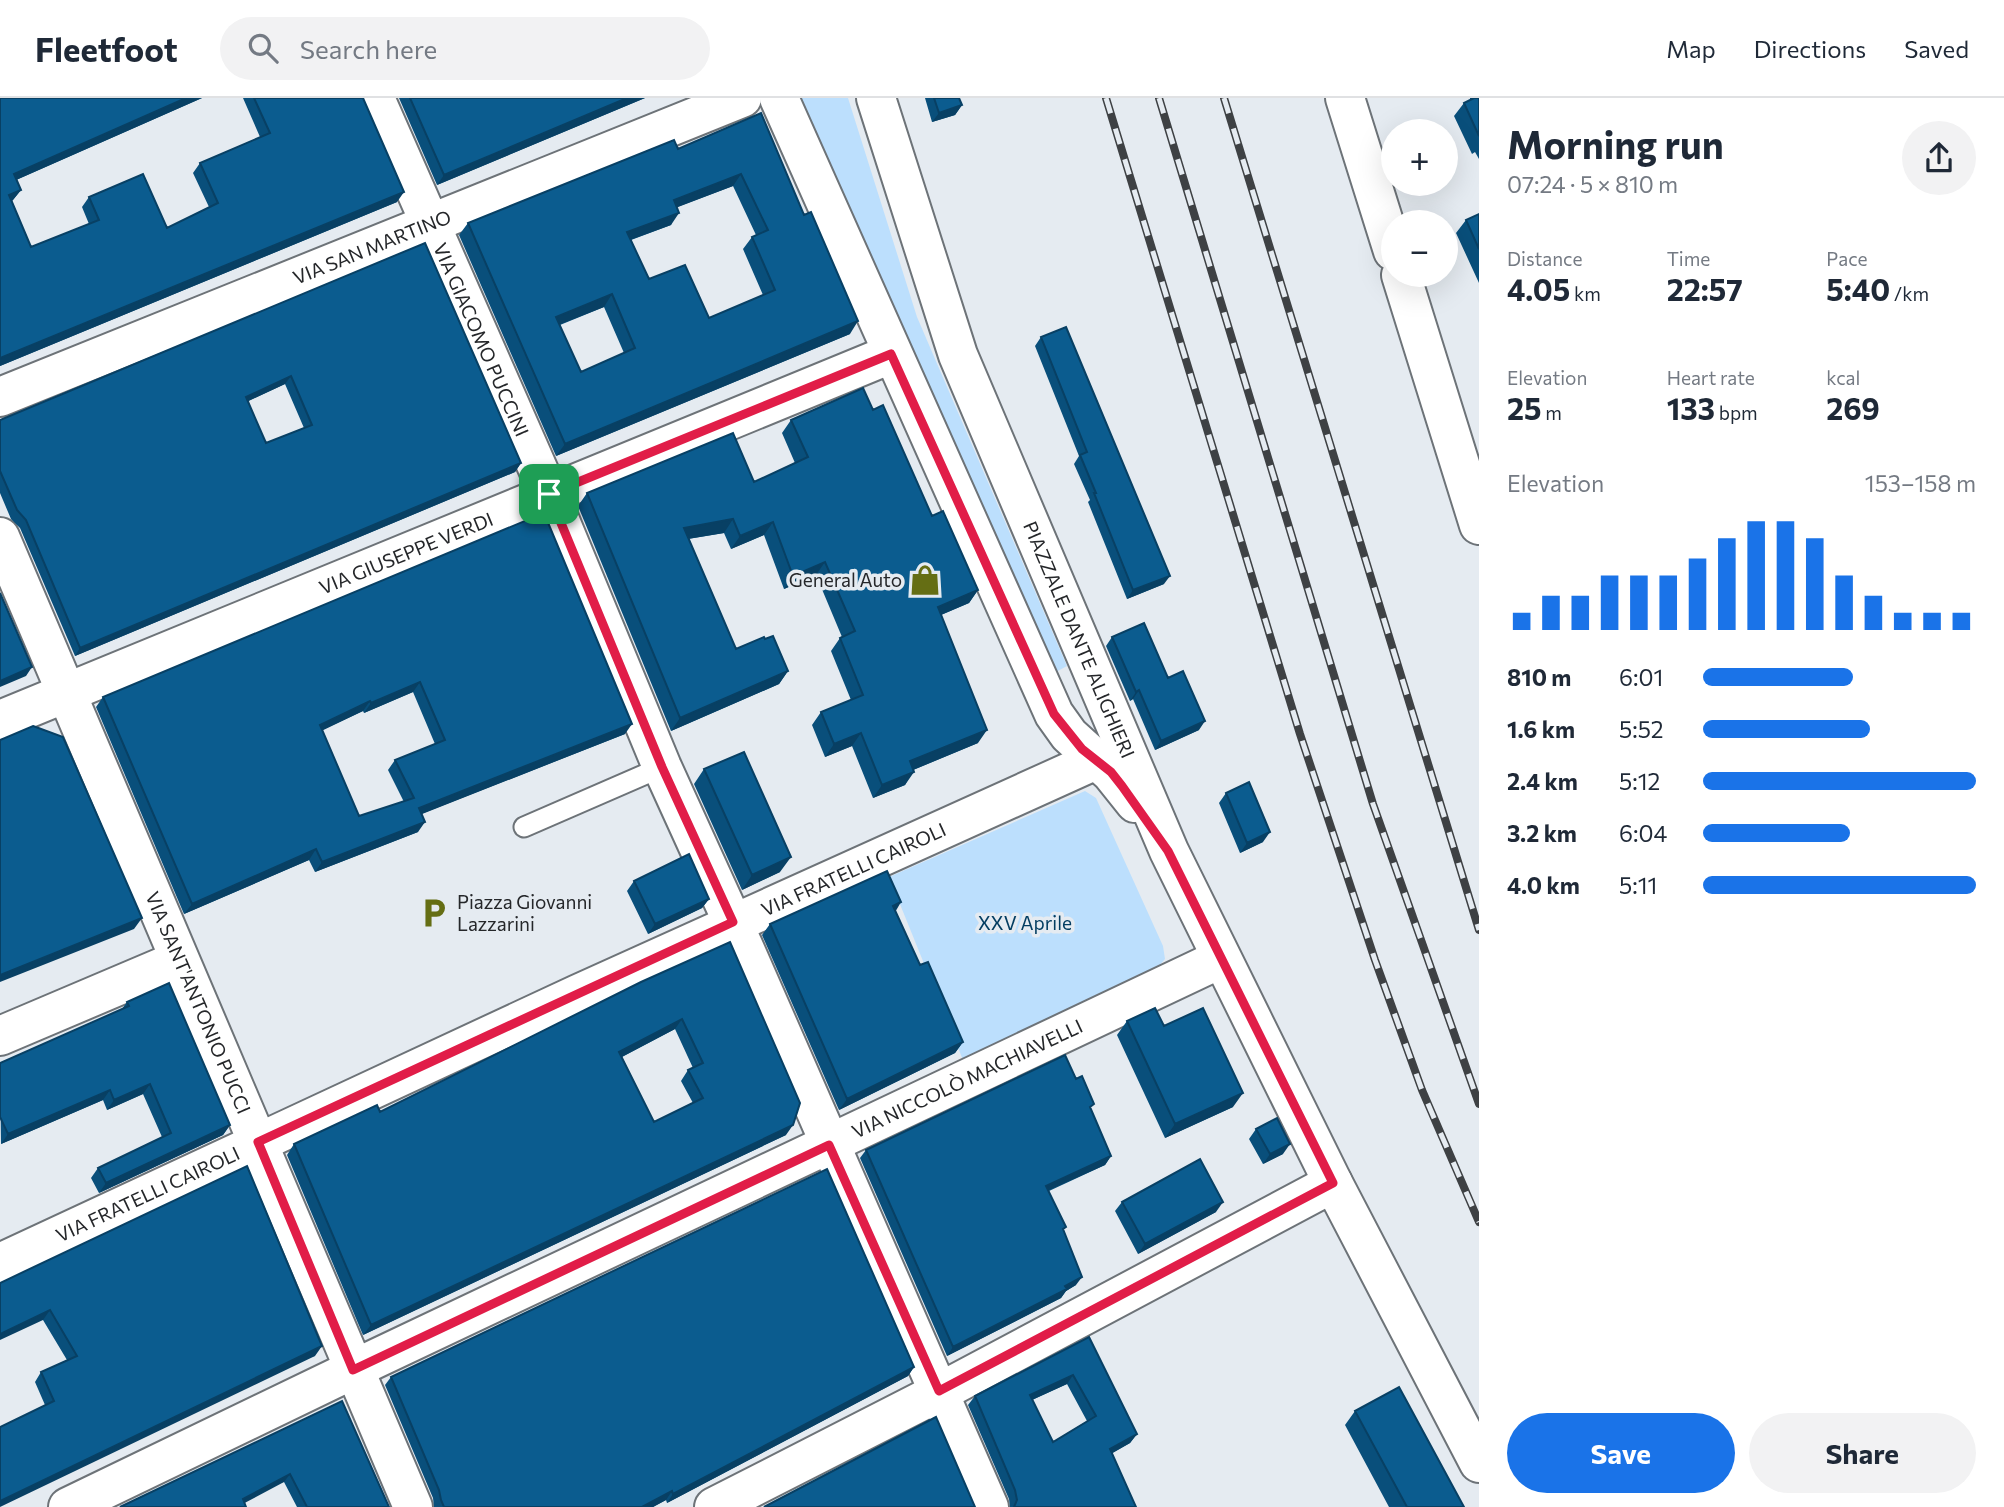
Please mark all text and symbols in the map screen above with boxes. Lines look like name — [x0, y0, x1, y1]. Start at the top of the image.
search box — [220, 17, 710, 80]
text: Fleetfoot — [35, 28, 178, 69]
icon: search — [244, 29, 282, 67]
text: Search here — [300, 33, 437, 64]
text: Map — [1666, 34, 1716, 63]
text: Directions — [1754, 34, 1866, 63]
text: Saved — [1904, 34, 1969, 63]
map controls — [1381, 119, 1458, 287]
button: + — [1381, 119, 1458, 196]
text: Morning run — [1507, 120, 1724, 167]
button: share — [1902, 121, 1976, 195]
text: 07:24 · 5 × 810 m — [1507, 170, 1678, 198]
street label: VIA SAN MARTINO — [289, 205, 454, 289]
button: − — [1381, 210, 1458, 287]
street label: VIA GIACOMO PUCCINI — [429, 239, 534, 440]
text: Distance — [1507, 247, 1583, 270]
text: Time — [1667, 247, 1710, 270]
text: Pace — [1826, 247, 1868, 270]
text: 4.05 — [1507, 270, 1570, 307]
text: 22:57 — [1667, 270, 1743, 307]
text: 5:40 — [1826, 270, 1890, 307]
text: km — [1570, 282, 1601, 305]
text: /km — [1890, 282, 1929, 305]
text: Elevation — [1507, 366, 1587, 389]
text: Heart rate — [1667, 366, 1755, 389]
text: kcal — [1826, 366, 1860, 389]
text: 25 — [1507, 389, 1542, 426]
text: 133 — [1667, 389, 1715, 426]
text: 269 — [1826, 389, 1880, 426]
text: m — [1542, 401, 1562, 424]
text: bpm — [1715, 401, 1758, 424]
pin — [519, 464, 579, 524]
text: Elevation — [1507, 469, 1604, 497]
text: 153–158 m — [1865, 469, 1976, 497]
icon: arrive — [530, 475, 568, 513]
street label: VIA GIUSEPPE VERDI — [316, 507, 496, 599]
street label: PIAZZALE DANTE ALIGHIERI — [1019, 518, 1140, 761]
shop icon: General Auto — [908, 563, 942, 597]
place label: General Auto — [789, 568, 902, 591]
text: 810 m — [1507, 663, 1571, 691]
text: 6:01 — [1619, 663, 1663, 691]
text: 1.6 km — [1507, 715, 1575, 743]
text: 5:52 — [1619, 715, 1664, 743]
text: 2.4 km — [1507, 767, 1578, 795]
text: 5:12 — [1619, 767, 1660, 795]
street label: VIA FRATELLI CAIROLI — [758, 817, 949, 921]
text: 3.2 km — [1507, 819, 1577, 847]
text: 6:04 — [1619, 819, 1667, 847]
text: 4.0 km — [1507, 871, 1580, 899]
text: 5:11 — [1619, 871, 1657, 899]
street label: VIA SANT'ANTONIO PUCCI — [141, 888, 256, 1117]
place label: Piazza Giovanni Lazzarini — [457, 890, 592, 935]
parking icon: Piazza Giovanni Lazzarini — [417, 896, 451, 930]
park label: XXV Aprile — [978, 911, 1072, 934]
street label: VIA NICCOLÒ MACHIAVELLI — [848, 1014, 1086, 1143]
street label: VIA FRATELLI CAIROLI — [52, 1141, 243, 1246]
button: Save — [1507, 1413, 1735, 1493]
button: Share — [1749, 1413, 1976, 1493]

